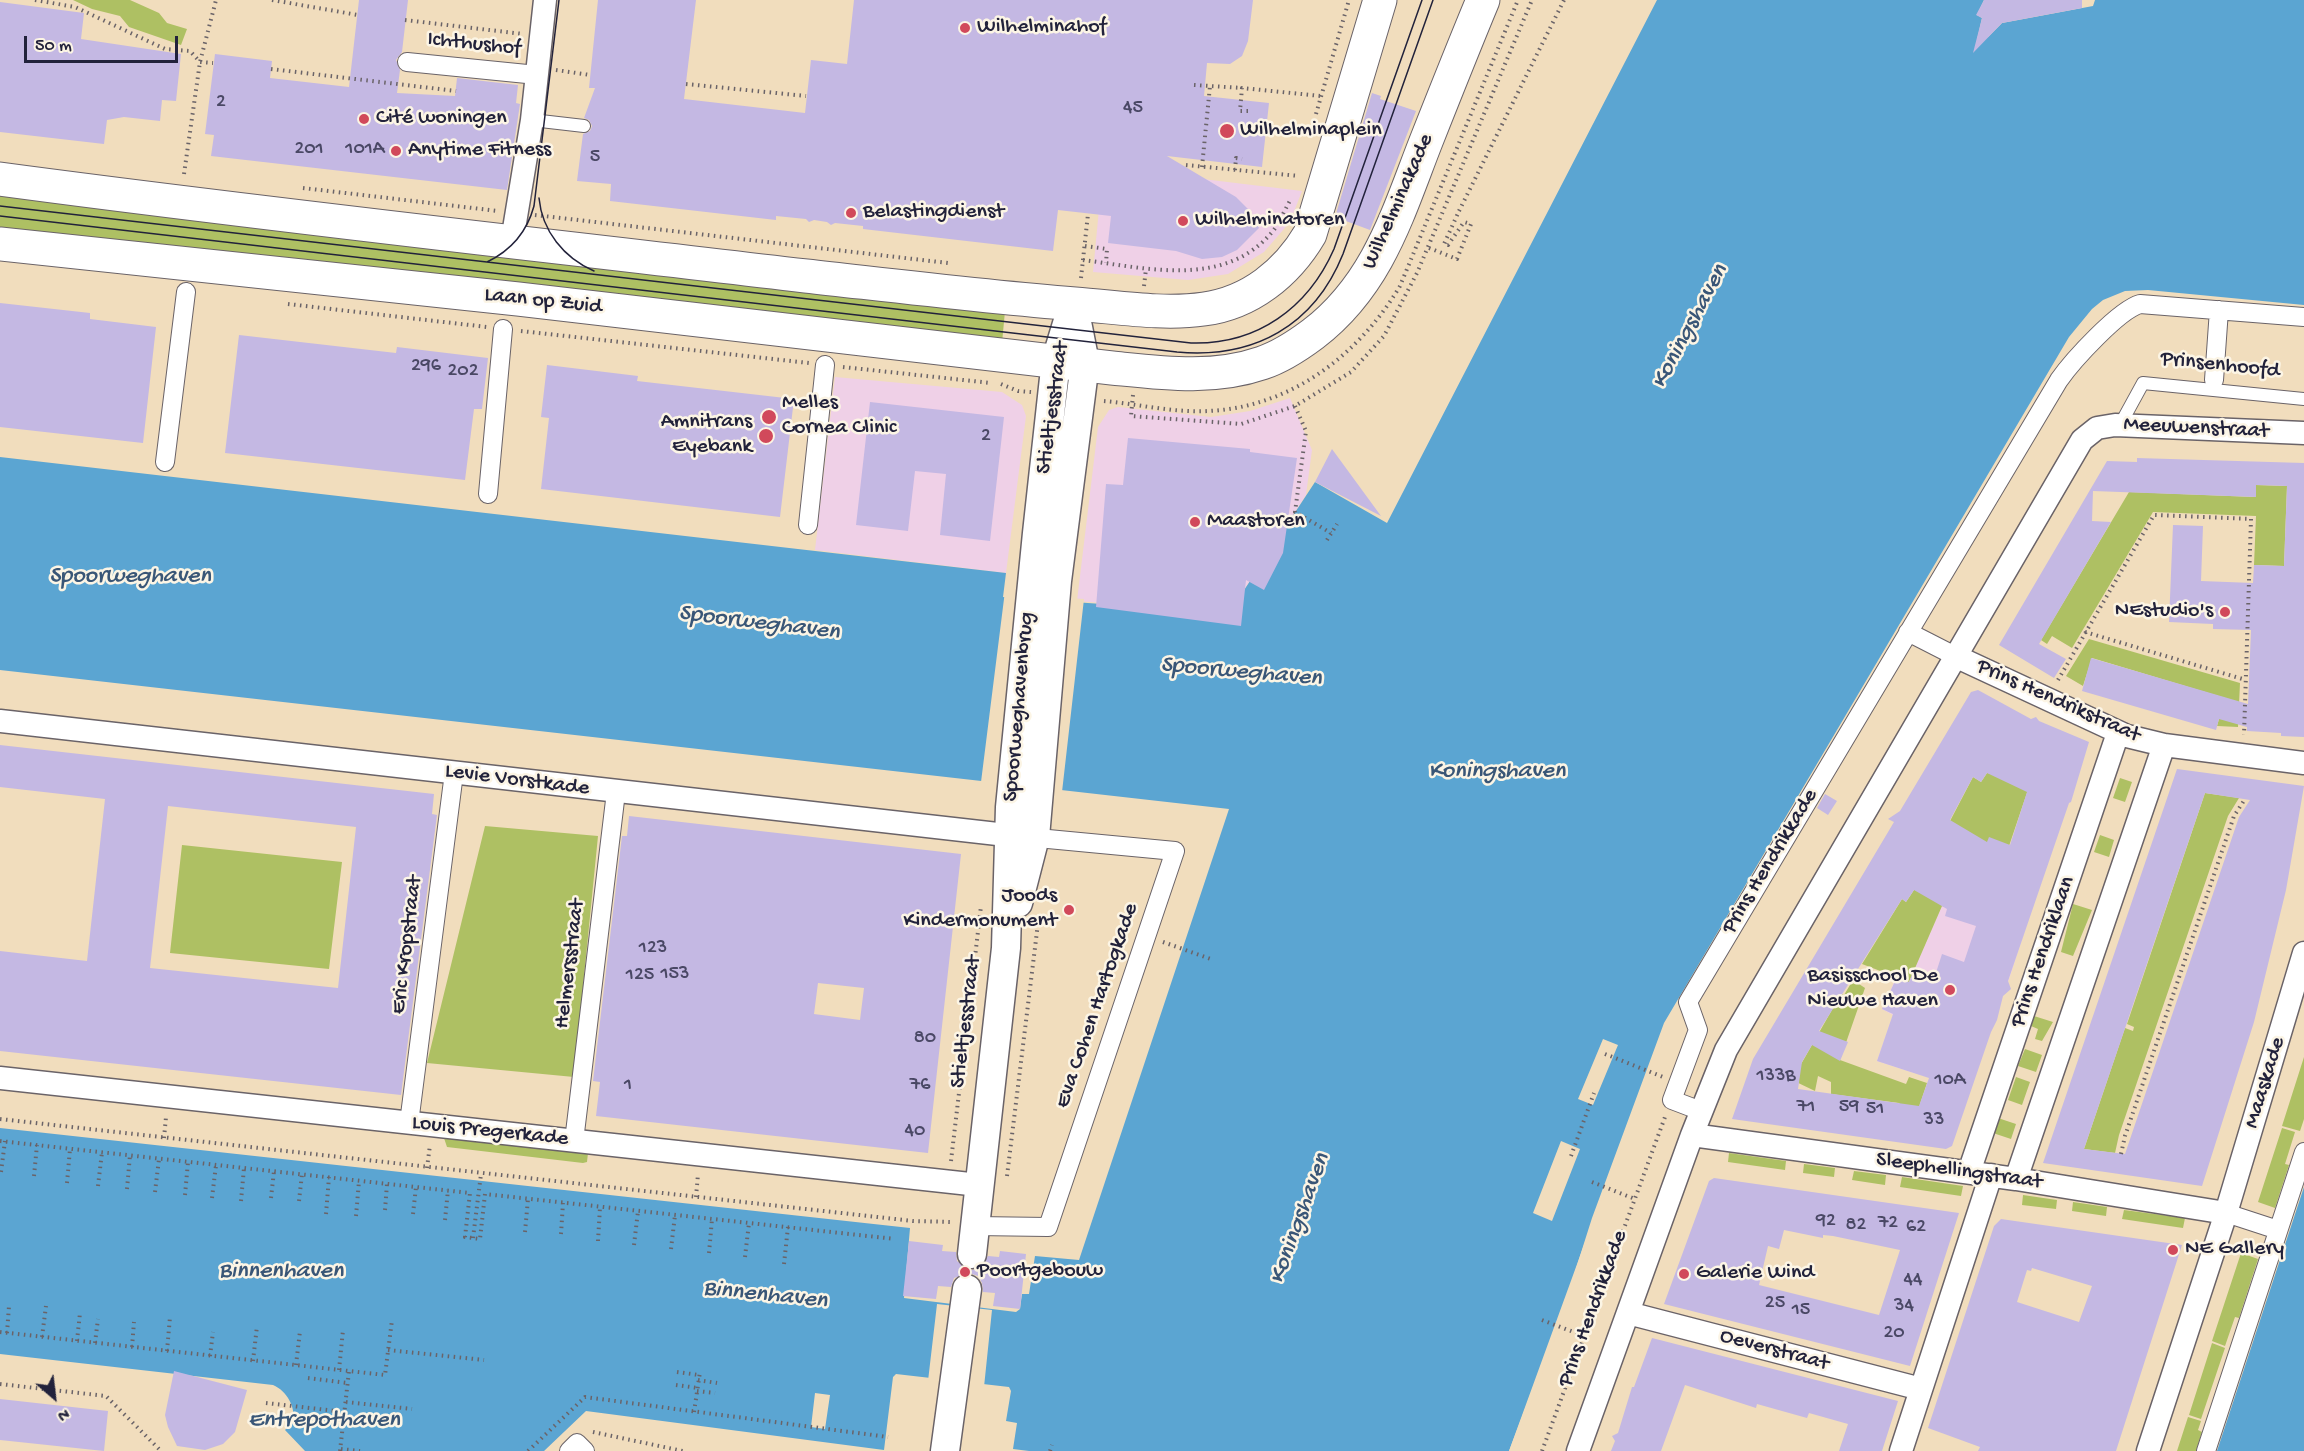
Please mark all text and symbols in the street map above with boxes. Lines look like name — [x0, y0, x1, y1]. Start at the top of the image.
place label: Wilhelminahof — [977, 15, 1106, 41]
marker: Wilhelminahof — [958, 21, 972, 35]
scale bar — [27, 24, 182, 62]
street label: Ichthushof — [426, 27, 522, 63]
text: 50 m — [35, 36, 72, 57]
house number: 2 — [216, 91, 226, 115]
house number: 45 — [1123, 97, 1143, 121]
place label: Cité woningen — [376, 106, 507, 132]
marker: Cité woningen — [357, 112, 371, 126]
place label: Wilhelminaplein — [1240, 118, 1382, 144]
marker: Wilhelminaplein — [1218, 122, 1236, 140]
street label: Wilhelminakade — [1357, 130, 1441, 274]
house number: 201 — [294, 138, 324, 162]
house number: 101A — [345, 138, 385, 162]
place label: Anytime Fitness — [408, 138, 551, 164]
marker: Anytime Fitness — [389, 144, 403, 158]
house number: 5 — [590, 146, 600, 170]
place label: Belastingdienst — [863, 200, 1004, 226]
marker: Belastingdienst — [844, 206, 858, 220]
place label: Wilhelminatoren — [1195, 208, 1344, 234]
marker: Wilhelminatoren — [1176, 214, 1190, 228]
water label: Koningshaven — [1646, 260, 1736, 394]
street label: Laan op Zuid — [483, 283, 603, 321]
street label: Stieltjesstraat — [1032, 340, 1076, 476]
street label: Prinsenhoofd — [2159, 347, 2281, 385]
house number: 296 — [411, 355, 441, 379]
house number: 202 — [448, 360, 478, 384]
place label: Melles Cornea Clinic — [782, 391, 897, 442]
marker: Melles Cornea Clinic — [760, 408, 778, 426]
place label: Amnitrans Eyebank — [661, 410, 752, 462]
street label: Meeuwenstraat — [2123, 412, 2269, 446]
house number: 2 — [981, 425, 991, 449]
marker: Amnitrans Eyebank — [757, 427, 775, 445]
place label: Maastoren — [1207, 509, 1305, 535]
marker: Maastoren — [1188, 515, 1202, 529]
water label: Spoorweghaven — [49, 563, 211, 591]
place label: NEstudio's — [2115, 599, 2213, 625]
water label: Spoorweghaven — [677, 600, 841, 648]
marker: NEstudio's — [2218, 605, 2232, 619]
street label: Spoorweghavenbrug — [999, 611, 1041, 803]
water label: Spoorweghaven — [1159, 652, 1323, 694]
street label: Prins Hendrikstraat — [1972, 654, 2144, 750]
water label: Koningshaven — [1429, 758, 1565, 786]
street label: Levie Vorstkade — [443, 759, 591, 803]
street label: Prins Hendrikkade — [1717, 785, 1825, 939]
street label: Prins Hendriklaan — [2006, 873, 2082, 1031]
street label: Eric Kropstraat — [386, 874, 430, 1016]
place label: Joods Kindermonument — [903, 884, 1057, 936]
street label: Helmersstraat — [550, 898, 592, 1030]
street label: Eva Cohen Hartogkade — [1051, 900, 1145, 1112]
marker: Joods Kindermonument — [1062, 903, 1076, 917]
house number: 123 — [639, 937, 667, 961]
street label: Stieltjesstraat — [946, 954, 988, 1090]
house number: 153 — [661, 963, 689, 987]
house number: 125 — [626, 964, 654, 988]
place label: Basisschool De Nieuwe Haven — [1807, 964, 1938, 1016]
marker: Basisschool De Nieuwe Haven — [1943, 983, 1957, 997]
house number: 80 — [914, 1027, 936, 1051]
street label: Maaskade — [2240, 1034, 2292, 1132]
house number: 133B — [1756, 1065, 1796, 1089]
house number: 10A — [1934, 1069, 1966, 1093]
house number: 1 — [624, 1074, 632, 1098]
house number: 76 — [910, 1074, 930, 1098]
house number: 71 — [1797, 1096, 1815, 1120]
house number: 59 — [1839, 1096, 1859, 1120]
house number: 51 — [1866, 1098, 1884, 1122]
house number: 33 — [1924, 1109, 1944, 1133]
street label: Louis Pregerkade — [411, 1111, 569, 1153]
house number: 40 — [905, 1120, 925, 1144]
street label: Sleephellingstraat — [1874, 1147, 2044, 1197]
water label: Koningshaven — [1264, 1150, 1338, 1288]
house number: 92 — [1816, 1210, 1836, 1234]
house number: 72 — [1878, 1212, 1898, 1236]
house number: 82 — [1846, 1214, 1866, 1238]
house number: 62 — [1906, 1216, 1926, 1240]
street label: Prins Hendrikkade — [1553, 1227, 1635, 1391]
place label: NE Gallery — [2185, 1237, 2284, 1263]
marker: NE Gallery — [2166, 1243, 2180, 1257]
water label: Binnenhaven — [219, 1258, 343, 1286]
place label: Poortgebouw — [977, 1259, 1103, 1285]
place label: Galerie Wind — [1696, 1261, 1814, 1287]
marker: Poortgebouw — [958, 1265, 972, 1279]
marker: Galerie Wind — [1677, 1267, 1691, 1281]
house number: 44 — [1904, 1269, 1922, 1293]
water label: Binnenhaven — [702, 1275, 828, 1317]
house number: 25 — [1765, 1292, 1785, 1316]
house number: 34 — [1894, 1295, 1914, 1319]
house number: 15 — [1792, 1299, 1810, 1323]
house number: 20 — [1883, 1322, 1905, 1346]
street label: Oeverstraat — [1717, 1324, 1831, 1378]
north arrow — [24, 1367, 84, 1427]
text: N — [54, 1402, 72, 1424]
water label: Entrepothaven — [248, 1407, 400, 1435]

